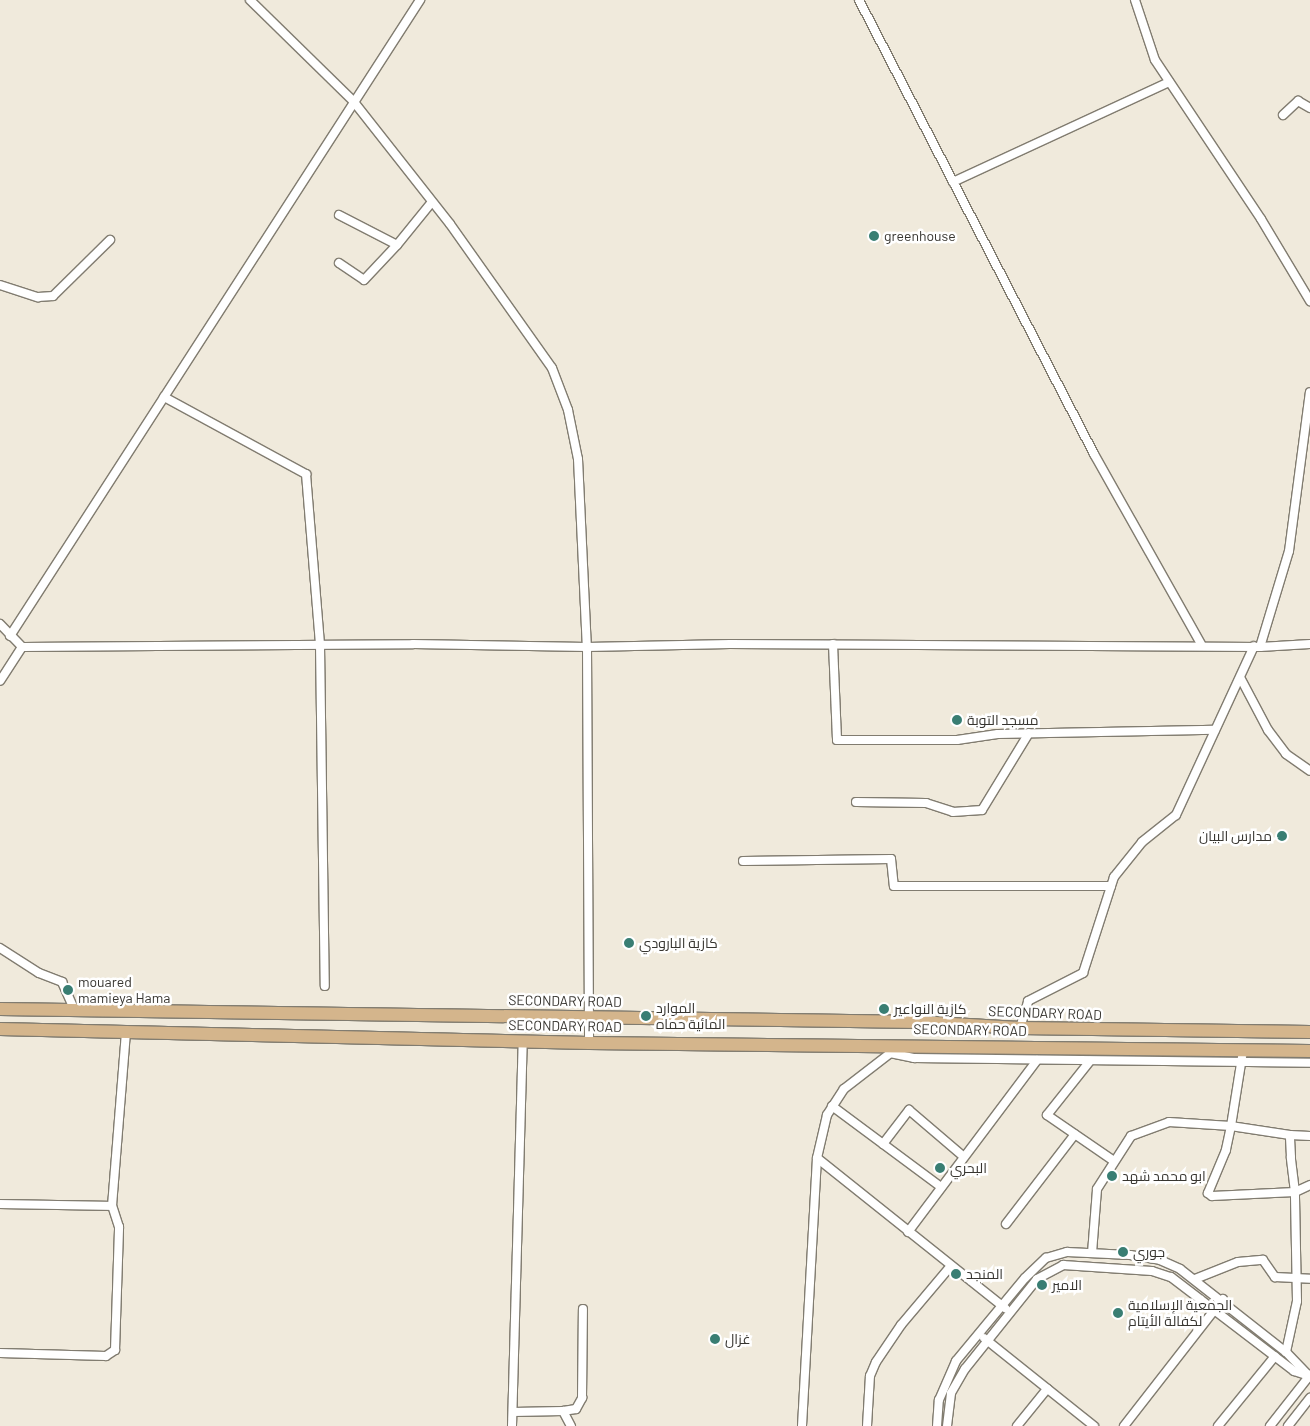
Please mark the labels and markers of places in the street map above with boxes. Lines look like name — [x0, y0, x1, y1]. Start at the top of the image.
place label: greenhouse — [884, 228, 956, 244]
marker: greenhouse — [868, 230, 880, 242]
place label: مسجد التوبة — [967, 712, 1038, 728]
marker: مسجد التوبة — [951, 714, 963, 726]
place label: مدارس البيان — [1199, 828, 1272, 844]
marker: مدارس البيان — [1276, 830, 1288, 842]
place label: كازية البارودي — [639, 935, 718, 951]
marker: كازية البارودي — [623, 937, 635, 949]
place label: mouared mamieya Hama — [78, 974, 170, 1006]
marker: mouared mamieya Hama — [62, 984, 74, 996]
place label: الموارد المائية حماه — [656, 1000, 725, 1032]
place label: كازية النواعير — [894, 1001, 967, 1017]
marker: كازية النواعير — [878, 1003, 890, 1015]
marker: الموارد المائية حماه — [640, 1010, 652, 1022]
place label: البحري — [950, 1160, 987, 1176]
marker: البحري — [934, 1162, 946, 1174]
place label: ابو محمد شهد — [1122, 1168, 1206, 1184]
marker: ابو محمد شهد — [1106, 1170, 1118, 1182]
place label: جوري — [1133, 1244, 1165, 1260]
marker: جوري — [1117, 1246, 1129, 1258]
place label: المنجد — [966, 1266, 1003, 1282]
marker: المنجد — [950, 1268, 962, 1280]
place label: الامير — [1052, 1277, 1082, 1293]
marker: الامير — [1036, 1279, 1048, 1291]
place label: الجمعية الإسلامية لكفالة الأيتام — [1128, 1297, 1232, 1330]
marker: الجمعية الإسلامية لكفالة الأيتام — [1112, 1307, 1124, 1319]
place label: غزال — [725, 1331, 751, 1347]
marker: غزال — [709, 1333, 721, 1345]

